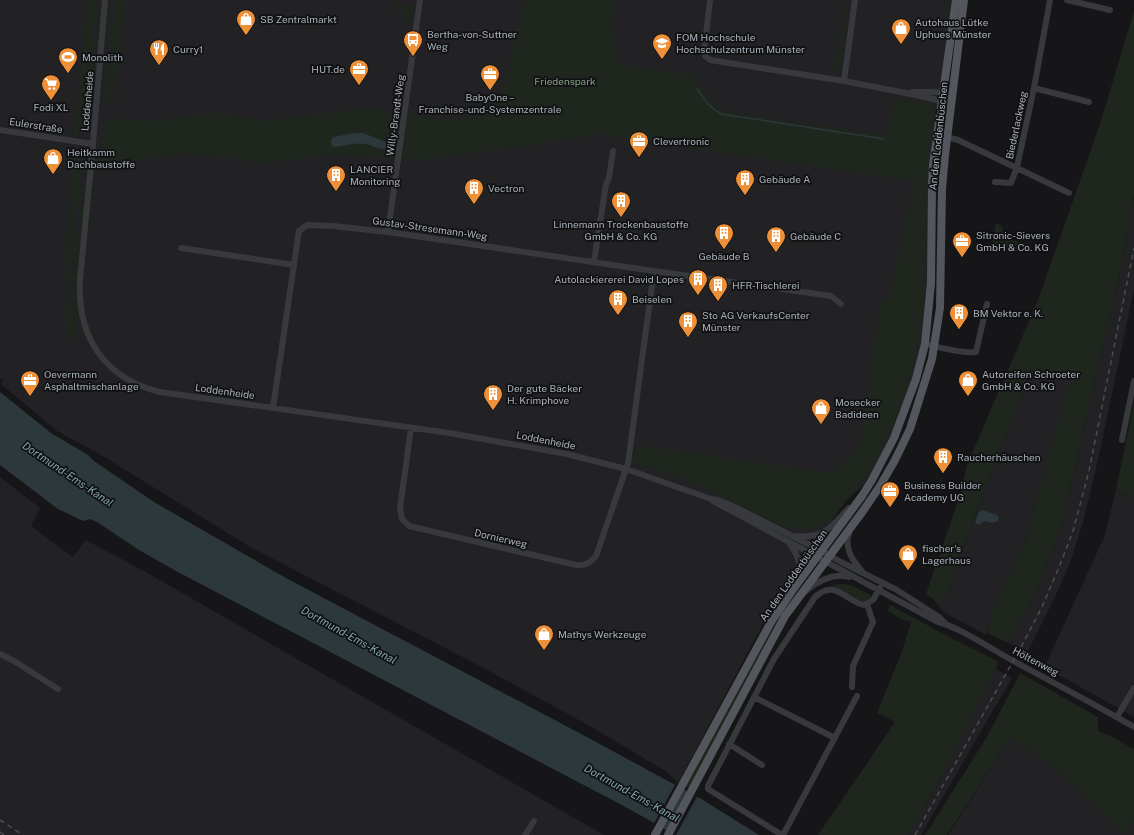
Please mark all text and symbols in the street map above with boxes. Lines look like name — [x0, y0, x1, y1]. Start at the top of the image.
shop icon: SB Zentralmarkt — [235, 8, 257, 36]
place label: SB Zentralmarkt — [260, 13, 337, 25]
place label: Autohaus Lütke Uphues Münster — [915, 16, 991, 40]
shop icon: Autohaus Lütke Uphues Münster — [890, 17, 912, 45]
place label: Bertha-von-Suttner Weg — [427, 28, 517, 52]
bus stop icon: Bertha-von-Suttner Weg — [402, 29, 424, 57]
place label: FOM Hochschule Hochschulzentrum Münster — [676, 31, 805, 55]
school or university icon: FOM Hochschule Hochschulzentrum Münster — [651, 32, 673, 60]
restaurant icon: Curry1 — [148, 38, 170, 66]
place label: Curry1 — [173, 43, 203, 55]
sports icon: Monolith — [57, 46, 79, 74]
place label: Monolith — [82, 51, 123, 63]
office icon: HUT.de — [348, 58, 370, 86]
place label: HUT.de — [311, 63, 345, 75]
office icon: BabyOne – Franchise-und-Systemzentrale — [479, 63, 501, 91]
street label: Loddenheide — [78, 70, 96, 131]
supermarket icon: Fodi XL — [40, 73, 62, 101]
street label: Willy-Brandt-Weg — [383, 74, 407, 156]
park label: Friedenspark — [534, 75, 596, 87]
street label: An den Loddenbüschen — [926, 81, 950, 191]
street label: Biederlackweg — [1003, 90, 1029, 160]
place label: BabyOne – Franchise-und-Systemzentrale — [419, 91, 562, 115]
place label: Fodi XL — [33, 101, 69, 113]
street label: Eulerstraße — [8, 115, 64, 135]
office icon: Clevertronic — [628, 130, 650, 158]
place label: Clevertronic — [653, 135, 710, 147]
place label: Heitkamm Dachbaustoffe — [67, 146, 136, 170]
shop icon: Heitkamm Dachbaustoffe — [42, 147, 64, 175]
place label: LANCIER Monitoring — [350, 163, 401, 187]
building icon: LANCIER Monitoring — [325, 164, 347, 192]
building icon: Gebäude A — [734, 168, 756, 196]
place label: Gebäude A — [759, 173, 810, 185]
building icon: Vectron — [463, 177, 485, 205]
place label: Vectron — [488, 182, 525, 194]
building icon: Linnemann Trockenbaustoffe GmbH & Co. KG — [610, 190, 632, 218]
street label: Gustav-Stresemann-Weg — [372, 214, 488, 242]
place label: Linnemann Trockenbaustoffe GmbH & Co. KG — [553, 218, 689, 242]
building icon: Gebäude B — [713, 222, 735, 250]
building icon: Gebäude C — [765, 225, 787, 253]
place label: Sitronic-Sievers GmbH & Co. KG — [976, 229, 1050, 253]
place label: Gebäude C — [790, 230, 841, 242]
office icon: Sitronic-Sievers GmbH & Co. KG — [951, 230, 973, 258]
place label: Gebäude B — [699, 250, 750, 262]
building icon: Autolackiererei David Lopes — [687, 268, 709, 296]
place label: Autolackiererei David Lopes — [554, 273, 684, 285]
building icon: HFR-Tischlerei — [707, 274, 729, 302]
place label: HFR-Tischlerei — [732, 279, 799, 291]
building icon: Beiselen — [607, 288, 629, 316]
place label: Beiselen — [632, 293, 672, 305]
building icon: BM Vektor e. K. — [948, 302, 970, 330]
place label: BM Vektor e. K. — [973, 307, 1043, 319]
place label: Sto AG VerkaufsCenter Münster — [702, 309, 810, 333]
building icon: Sto AG VerkaufsCenter Münster — [677, 310, 699, 338]
place label: Oevermann Asphaltmischanlage — [44, 368, 139, 392]
place label: Autoreifen Schroeter GmbH & Co. KG — [982, 368, 1080, 392]
office icon: Oevermann Asphaltmischanlage — [19, 369, 41, 397]
shop icon: Autoreifen Schroeter GmbH & Co. KG — [957, 369, 979, 397]
street label: Loddenheide — [194, 381, 256, 401]
place label: Der gute Bäcker H. Krimphove — [507, 382, 582, 406]
building icon: Der gute Bäcker H. Krimphove — [482, 383, 504, 411]
place label: Mosecker Badideen — [835, 396, 881, 420]
shop icon: Mosecker Badideen — [810, 397, 832, 425]
street label: Loddenheide — [515, 428, 577, 452]
water label: Dortmund-Ems-Kanal — [20, 439, 116, 509]
building icon: Raucherhäuschen — [932, 446, 954, 474]
place label: Raucherhäuschen — [957, 451, 1041, 463]
place label: Business Builder Academy UG — [904, 479, 982, 503]
office icon: Business Builder Academy UG — [879, 480, 901, 508]
street label: Dornierweg — [473, 526, 529, 550]
street label: An den Loddenbüschen — [757, 527, 829, 623]
place label: fischer's Lagerhaus — [922, 542, 971, 566]
shop icon: fischer's Lagerhaus — [897, 543, 919, 571]
water label: Dortmund-Ems-Kanal — [299, 604, 399, 666]
shop icon: Mathys Werkzeuge — [533, 623, 555, 651]
place label: Mathys Werkzeuge — [558, 628, 647, 640]
street label: Höltenweg — [1011, 644, 1061, 678]
water label: Dortmund-Ems-Kanal — [582, 762, 682, 824]

